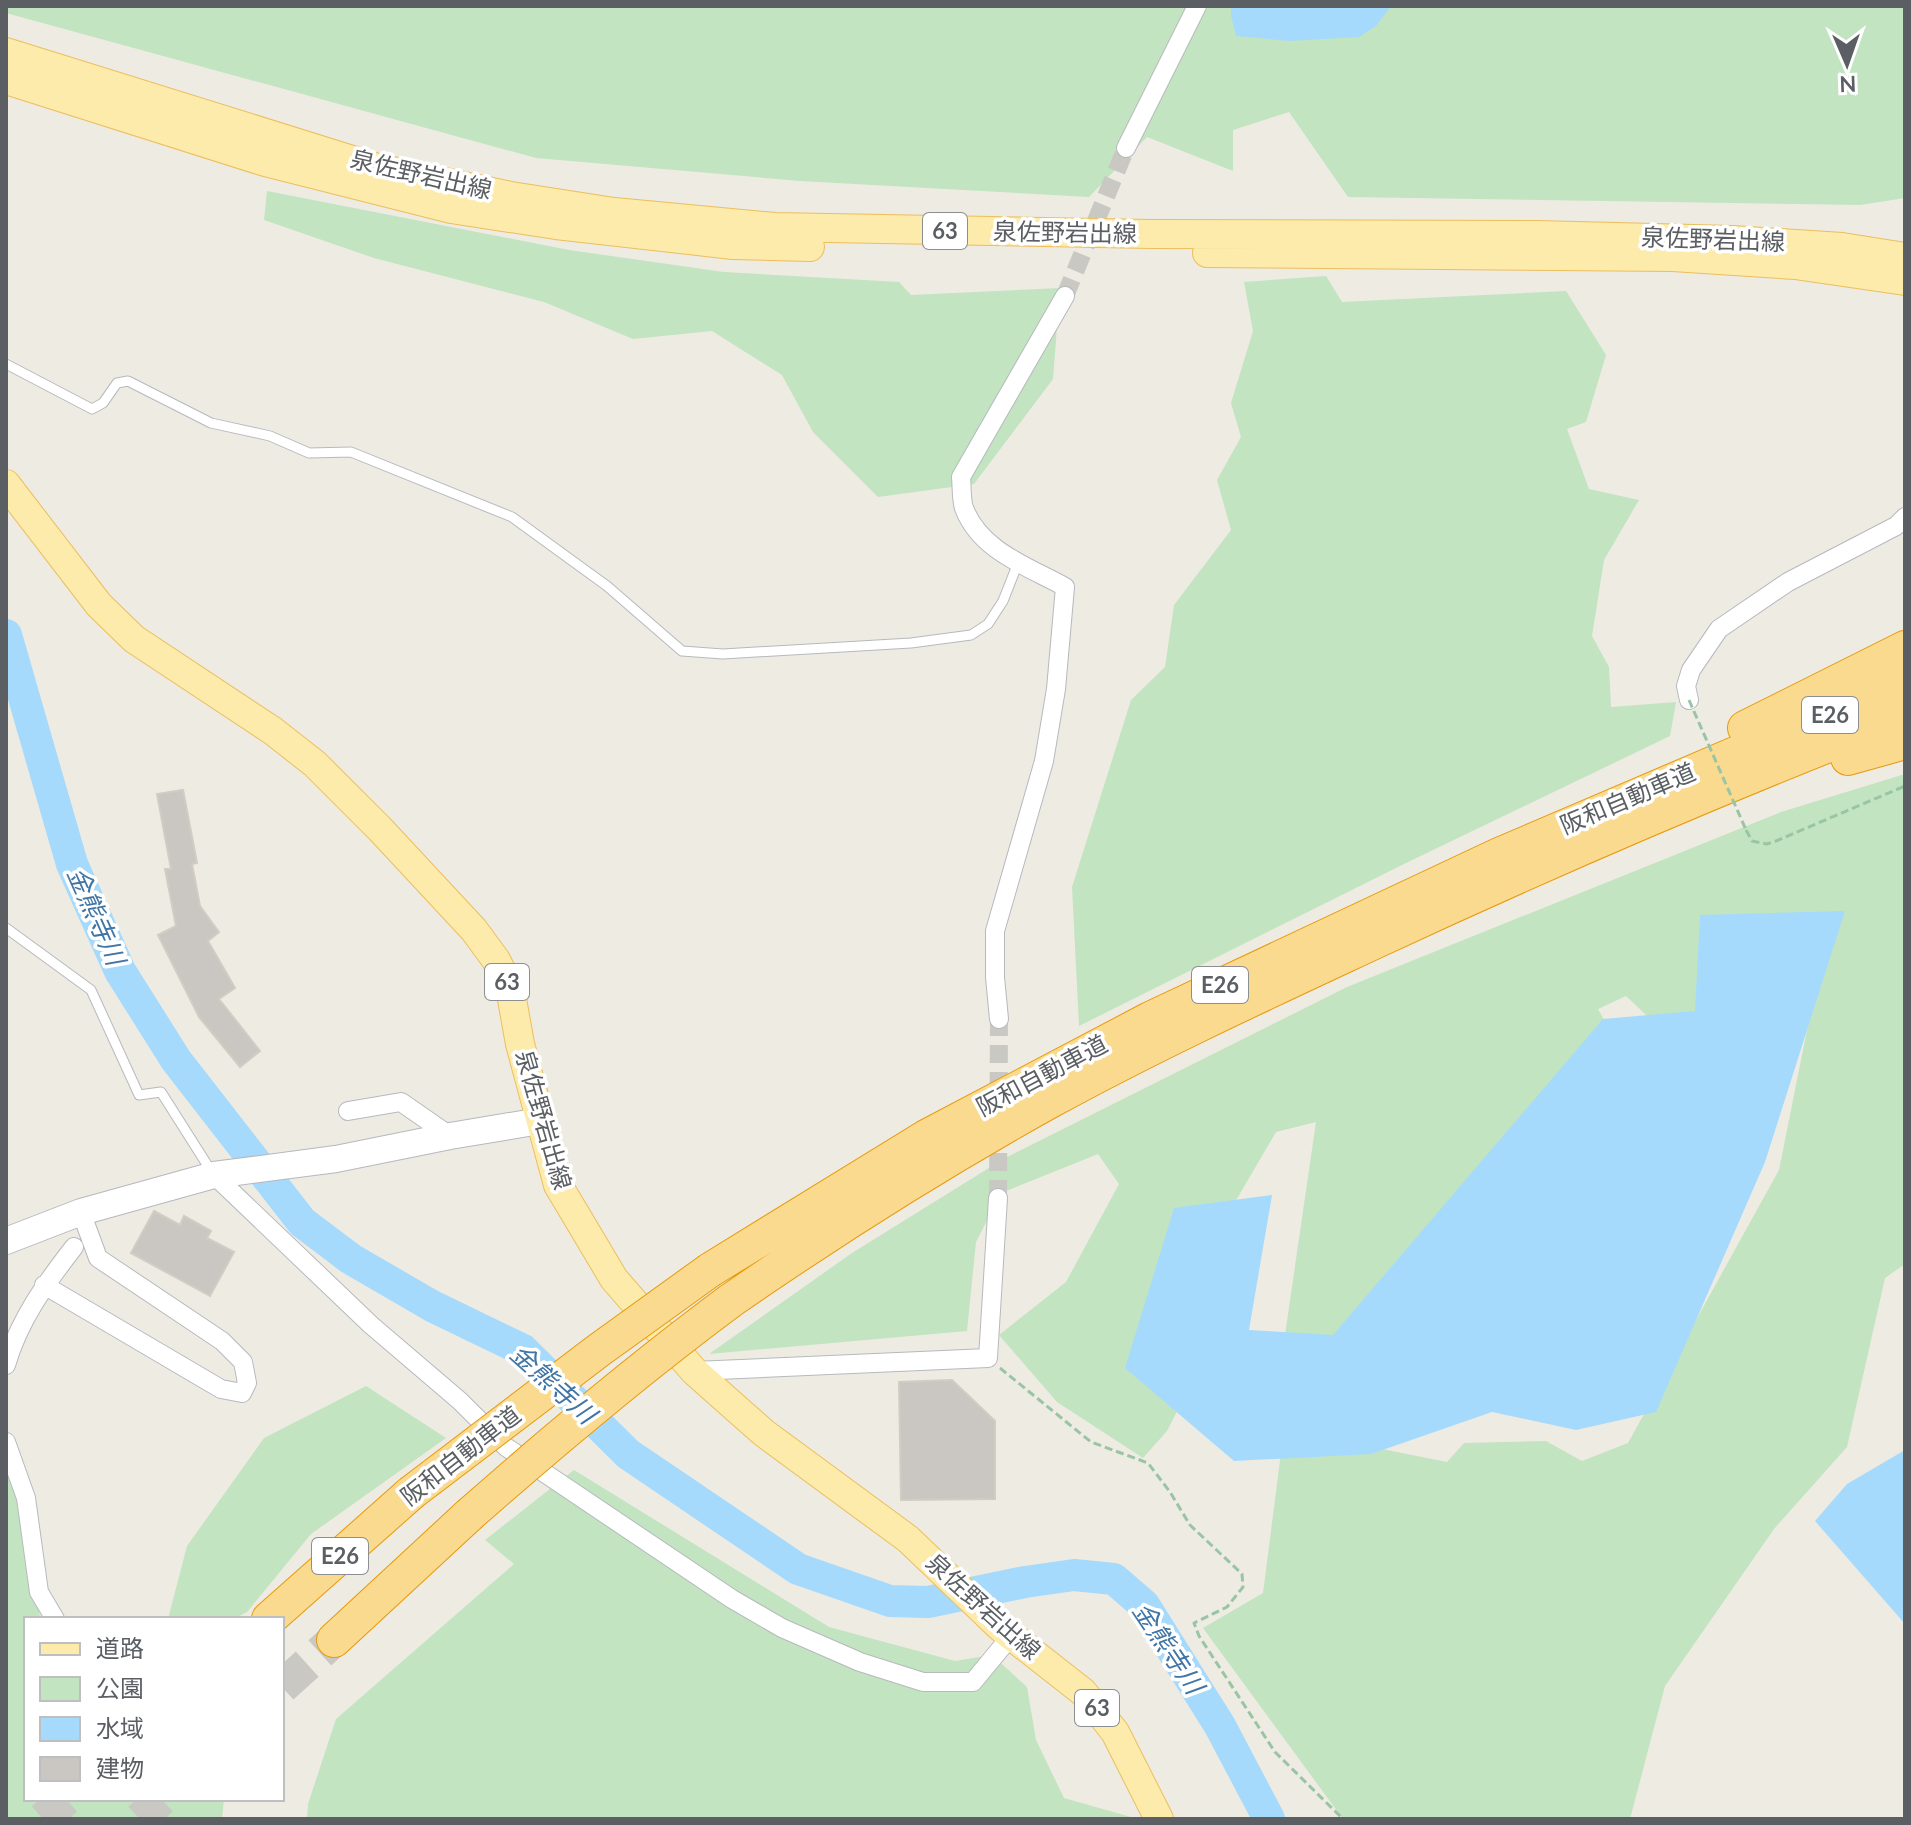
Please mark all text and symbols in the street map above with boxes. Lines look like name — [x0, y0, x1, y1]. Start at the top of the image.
north arrow — [1807, 24, 1887, 104]
text: N — [1839, 71, 1857, 98]
street label: 泉佐野岩出線 — [348, 143, 495, 204]
road number: 63 — [923, 213, 967, 249]
street label: 泉佐野岩出線 — [993, 216, 1137, 247]
street label: 泉佐野岩出線 — [1641, 221, 1786, 256]
road number: E26 — [1802, 697, 1858, 733]
street label: 阪和自動車道 — [1555, 756, 1699, 839]
water label: 金熊寺川 — [61, 862, 134, 972]
road number: 63 — [485, 964, 529, 1000]
road number: E26 — [1192, 967, 1248, 1003]
street label: 阪和自動車道 — [971, 1028, 1112, 1121]
street label: 泉佐野岩出線 — [511, 1046, 578, 1193]
water label: 金熊寺川 — [504, 1337, 605, 1432]
street label: 阪和自動車道 — [394, 1399, 526, 1511]
road number: E26 — [312, 1538, 368, 1574]
street label: 泉佐野岩出線 — [921, 1547, 1047, 1665]
water label: 金熊寺川 — [1126, 1595, 1213, 1702]
legend — [24, 1617, 284, 1801]
text: 道路 — [96, 1633, 144, 1662]
text: 公園 — [96, 1673, 144, 1702]
road number: 63 — [1075, 1690, 1119, 1726]
text: 水域 — [96, 1713, 144, 1742]
text: 建物 — [96, 1753, 144, 1782]

